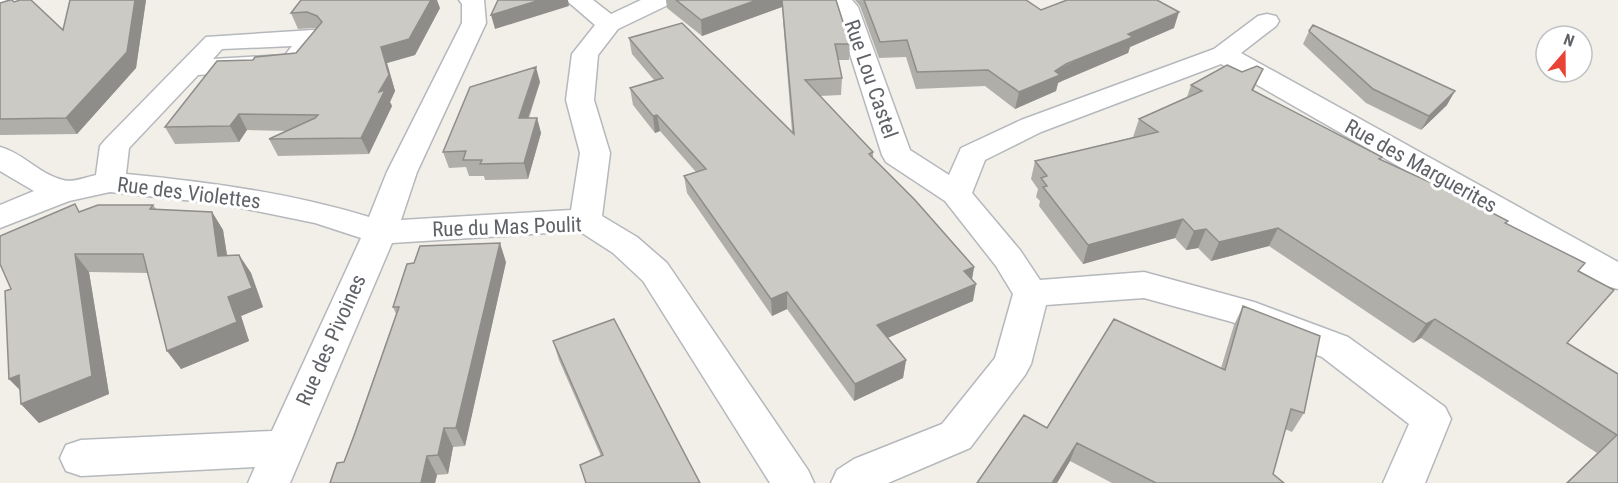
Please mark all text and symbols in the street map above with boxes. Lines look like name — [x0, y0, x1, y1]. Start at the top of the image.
street label: Rue Lou Castel — [839, 17, 903, 141]
north arrow — [1534, 24, 1594, 84]
text: N — [1561, 30, 1577, 51]
street label: Rue des Marguerites — [1341, 114, 1501, 218]
street label: Rue des Violettes — [116, 172, 262, 214]
street label: Rue du Mas Poulit — [432, 212, 582, 242]
street label: Rue des Pivoines — [291, 271, 371, 409]

